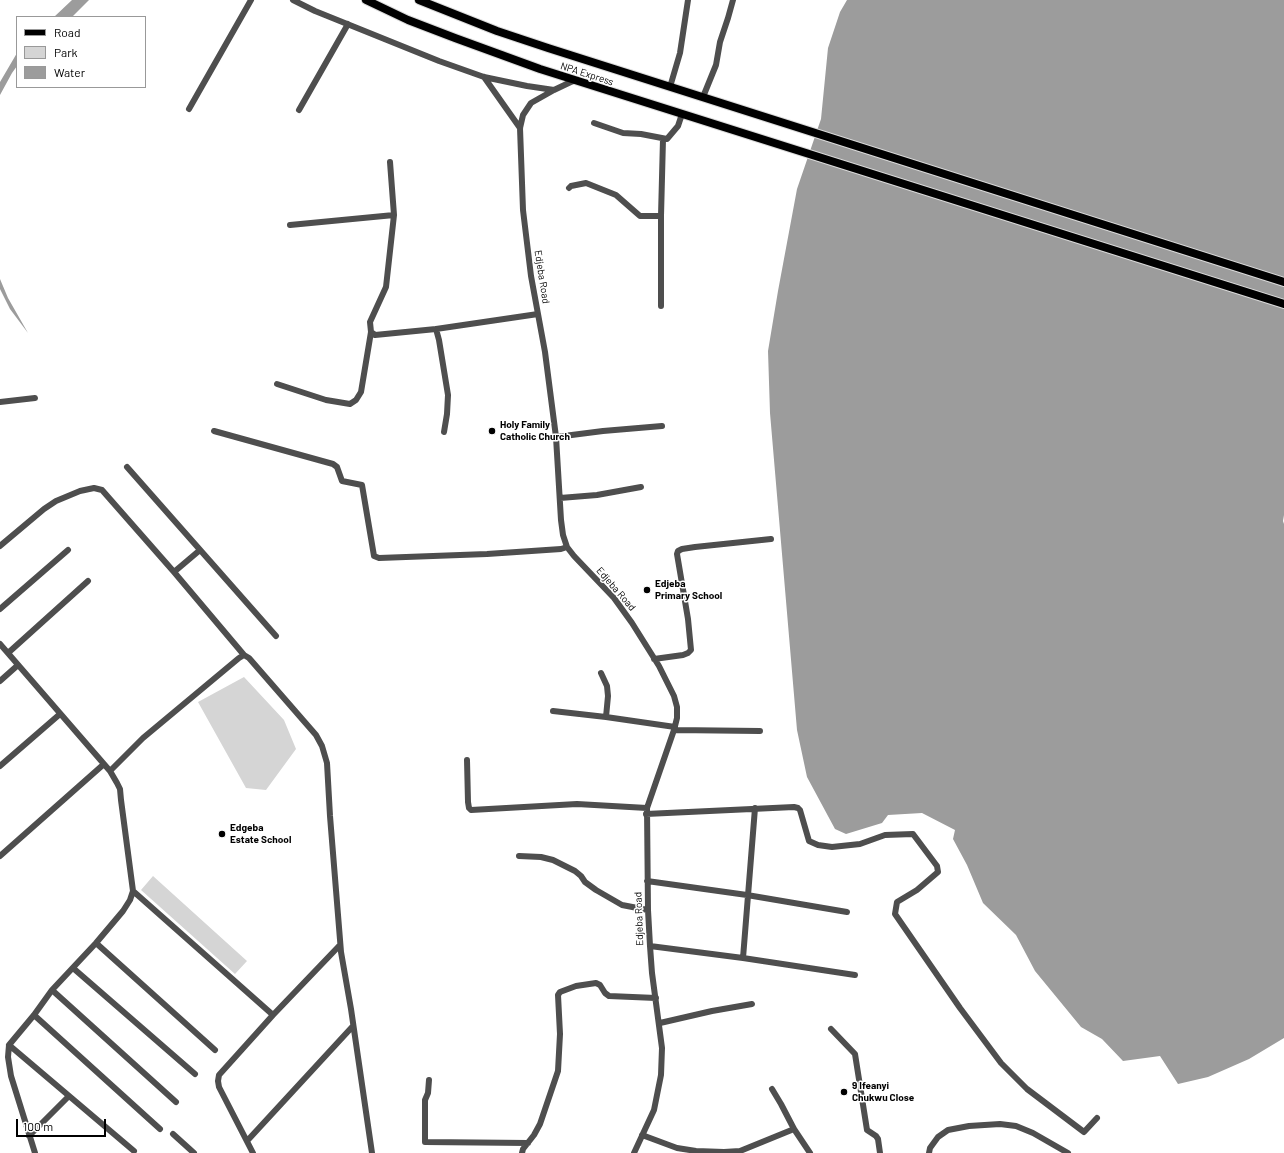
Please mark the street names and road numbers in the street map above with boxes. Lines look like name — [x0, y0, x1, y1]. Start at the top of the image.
street label: NPA Express — [559, 60, 615, 88]
street label: Edjeba Road — [532, 249, 552, 305]
street label: Edjeba Road — [594, 565, 638, 613]
street label: Edjeba Road — [632, 892, 646, 946]

